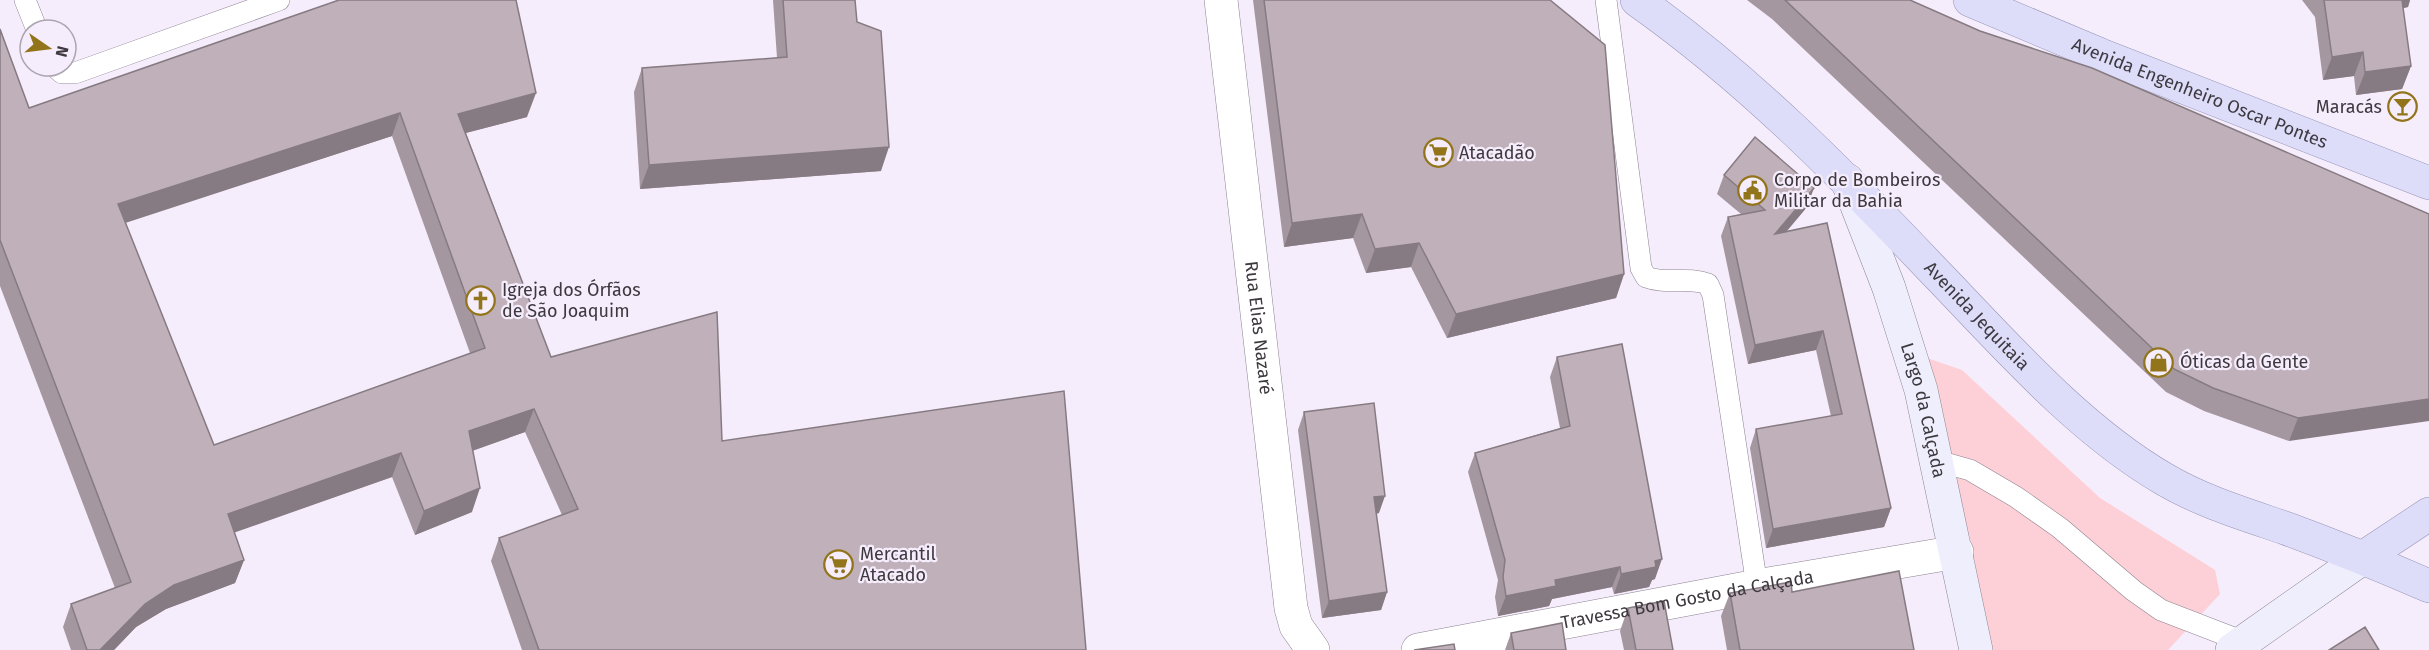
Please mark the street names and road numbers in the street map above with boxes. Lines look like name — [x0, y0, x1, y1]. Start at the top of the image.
street label: Avenida Engenheiro Oscar Pontes — [2069, 33, 2331, 153]
street label: Avenida Jequitaia — [1920, 257, 2034, 375]
street label: Rua Elias Nazaré — [1240, 260, 1277, 396]
street label: Largo da Calçada — [1896, 340, 1950, 480]
street label: Travessa Bom Gosto da Calçada — [1559, 566, 1815, 634]

